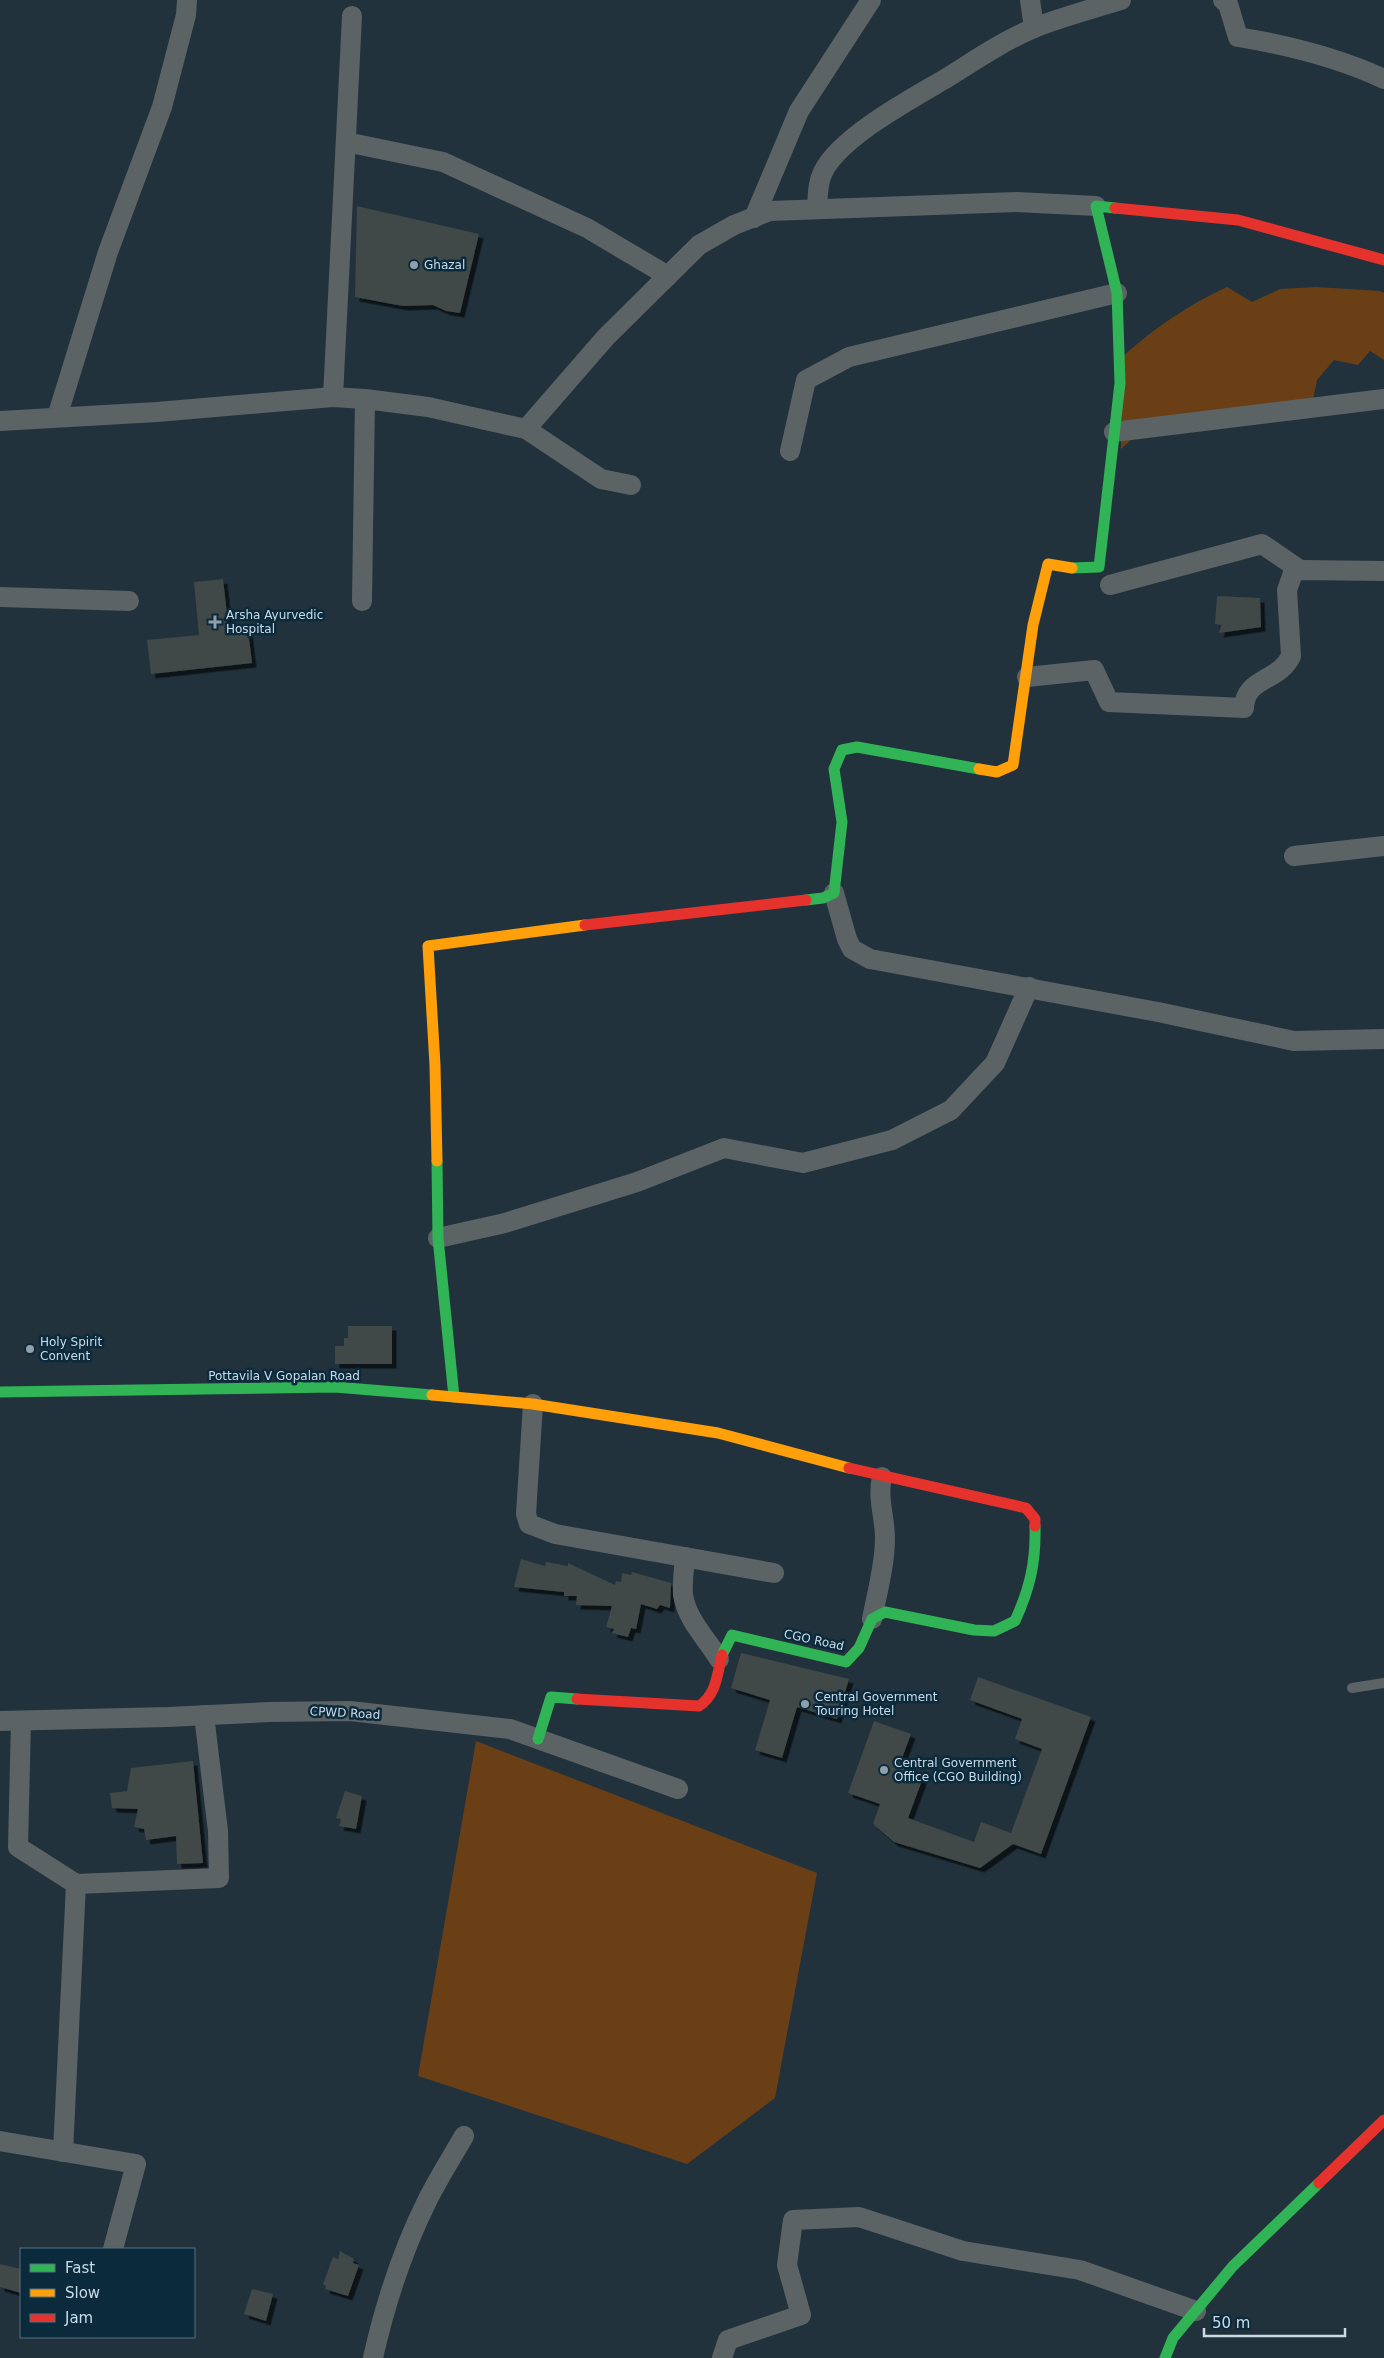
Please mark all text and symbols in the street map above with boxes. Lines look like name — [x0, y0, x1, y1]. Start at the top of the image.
place label: Ghazal — [424, 258, 465, 272]
marker: Ghazal — [408, 259, 420, 271]
place label: Arsha Ayurvedic Hospital — [226, 608, 323, 636]
marker: Arsha Ayurvedic Hospital — [208, 615, 222, 629]
place label: Holy Spirit Convent — [40, 1335, 102, 1363]
marker: Holy Spirit Convent — [24, 1343, 36, 1355]
street label: Pottavila V Gopalan Road — [208, 1369, 360, 1383]
street label: CGO Road — [783, 1627, 845, 1653]
place label: Central Government Touring Hotel — [814, 1690, 938, 1718]
marker: Central Government Touring Hotel — [799, 1698, 811, 1710]
street label: CPWD Road — [309, 1704, 381, 1722]
place label: Central Government Office (CGO Building) — [894, 1756, 1022, 1784]
marker: Central Government Office (CGO Building) — [878, 1764, 890, 1776]
legend — [20, 2248, 195, 2338]
text: Fast — [65, 2259, 95, 2277]
text: Slow — [65, 2284, 100, 2302]
scale bar — [1204, 2306, 1345, 2338]
text: Jam — [64, 2309, 93, 2327]
text: 50 m — [1212, 2314, 1250, 2332]

